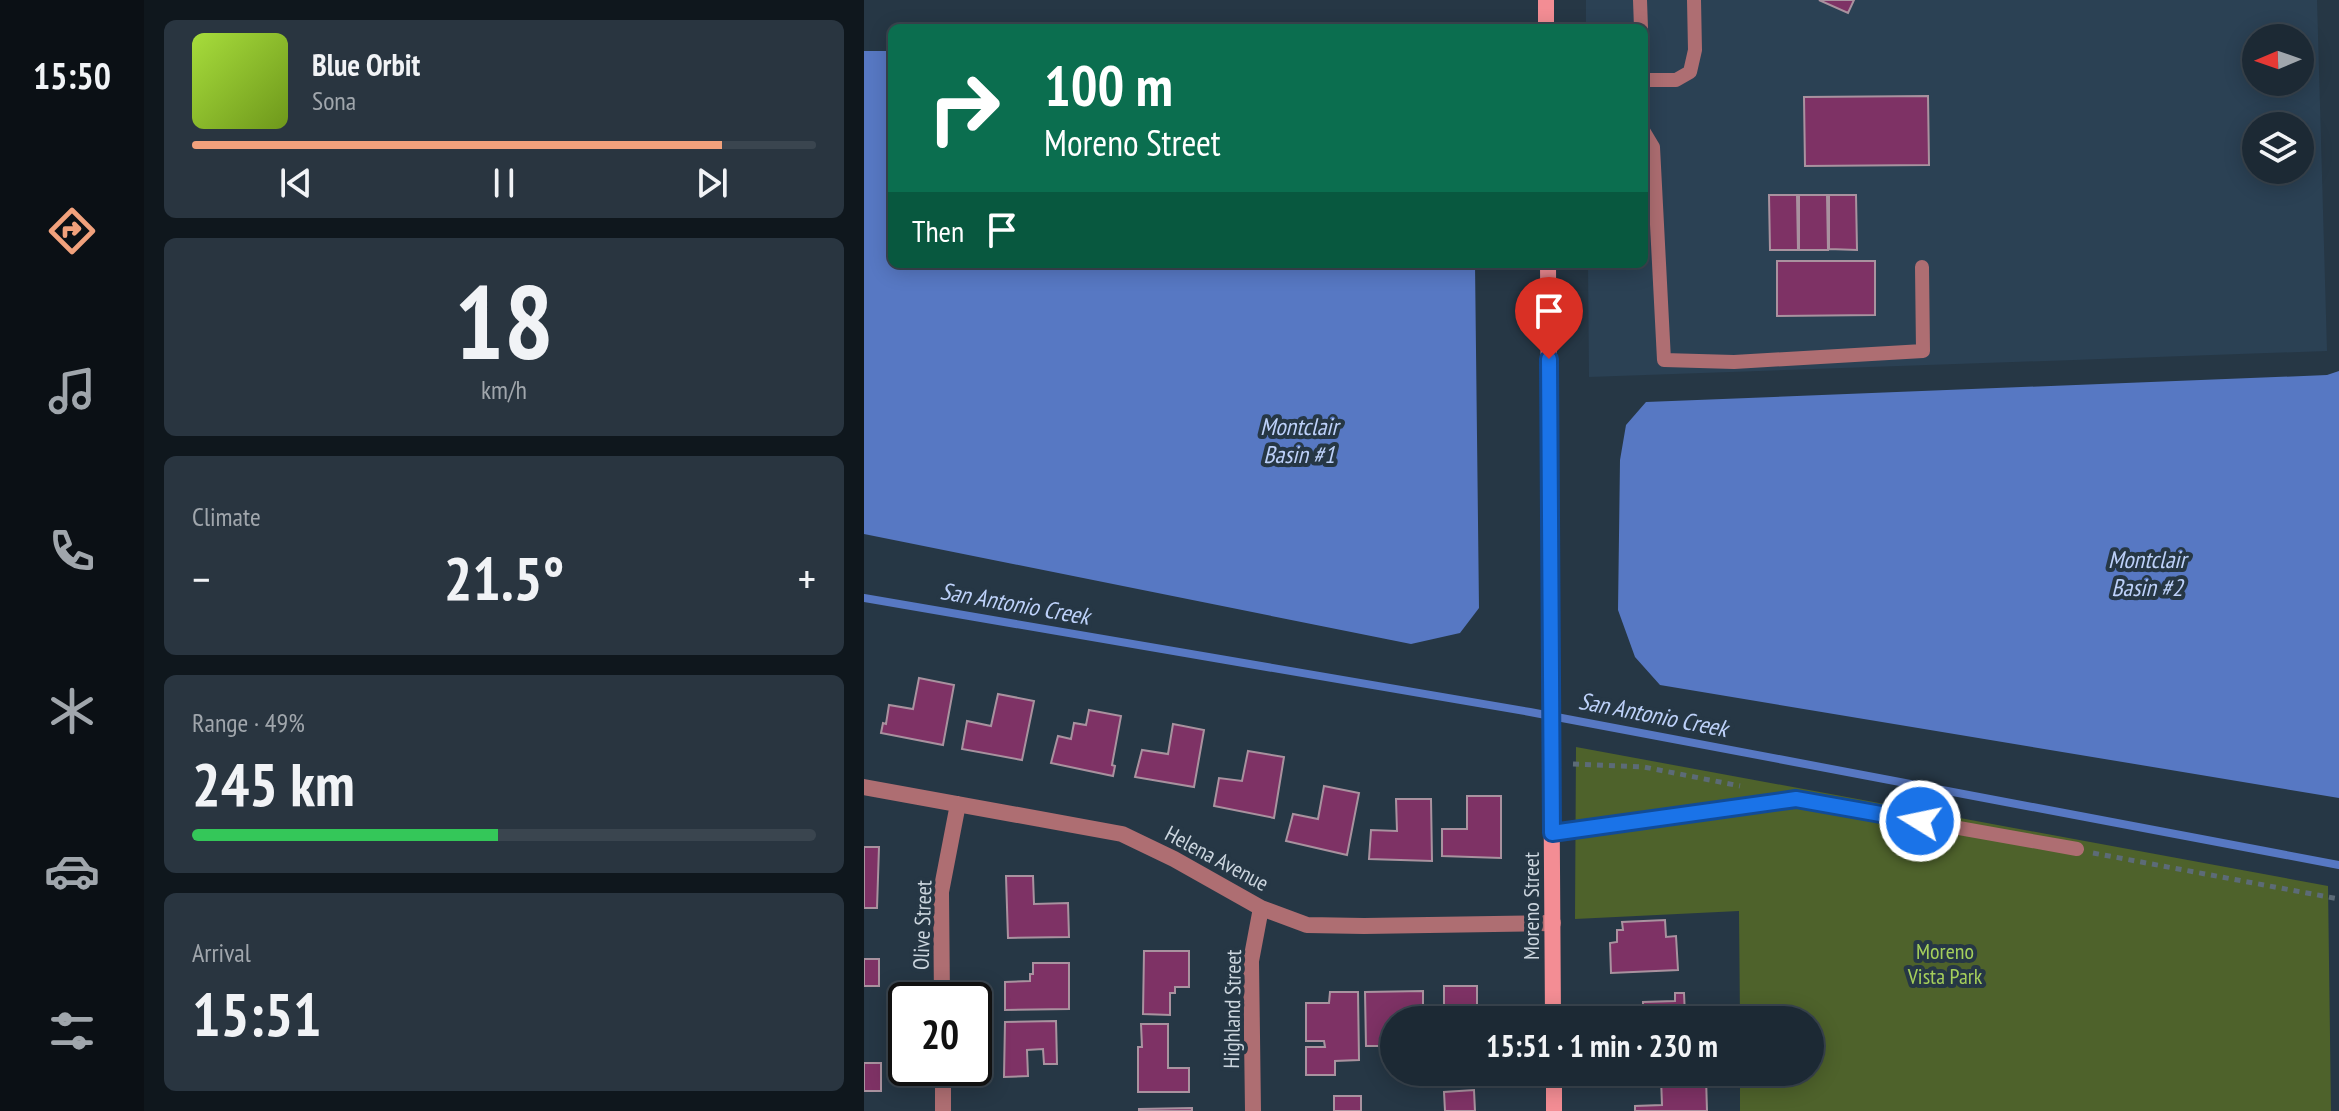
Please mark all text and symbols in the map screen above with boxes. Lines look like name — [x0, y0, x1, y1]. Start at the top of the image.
north arrow — [2242, 24, 2314, 96]
map controls — [2242, 24, 2314, 184]
text: Blue Orbit — [312, 45, 420, 84]
text: 100 m — [1044, 49, 1173, 121]
text: 15:50 — [33, 52, 111, 99]
icon: right — [912, 56, 1016, 160]
text: Sona — [312, 84, 356, 117]
button: layers — [2242, 112, 2314, 184]
text: Moreno Street — [1044, 119, 1221, 166]
icon: previous — [274, 161, 318, 205]
icon: pause — [482, 161, 526, 205]
icon: next — [690, 161, 734, 205]
icon: directions — [44, 203, 100, 259]
icon: arrive — [980, 208, 1024, 252]
text: Then — [912, 211, 964, 250]
text: 18 — [454, 253, 554, 388]
pin — [1515, 277, 1583, 359]
icon: arrive — [1527, 289, 1571, 333]
icon: music — [44, 363, 100, 419]
text: km/h — [481, 373, 527, 406]
water label: Montclair Basin #1 — [1260, 411, 1341, 470]
text: Climate — [192, 500, 261, 533]
icon: phone — [44, 523, 100, 579]
text: 21.5° — [444, 539, 564, 617]
water label: Montclair Basin #2 — [2108, 544, 2189, 603]
text: − — [192, 550, 210, 607]
text: + — [798, 550, 816, 607]
water label: San Antonio Creek — [938, 575, 1095, 632]
icon: climate — [44, 683, 100, 739]
water label: San Antonio Creek — [1576, 685, 1733, 745]
text: Range · 49% — [192, 706, 305, 739]
text: 245 km — [192, 745, 355, 823]
position arrow — [1878, 779, 1962, 863]
street label: Helena Avenue — [1160, 819, 1274, 897]
icon: car — [44, 843, 100, 899]
street label: Moreno Street — [1517, 852, 1545, 960]
street label: Olive Street — [906, 880, 938, 970]
text: Arrival — [192, 936, 251, 969]
park label: Moreno Vista Park — [1907, 937, 1983, 990]
street label: Highland Street — [1217, 949, 1247, 1069]
text: 15:51 — [192, 975, 322, 1053]
speed limit sign: 20 — [888, 982, 992, 1086]
icon: filters — [44, 1003, 100, 1059]
text: 15:51 · 1 min · 230 m — [1486, 1026, 1718, 1065]

